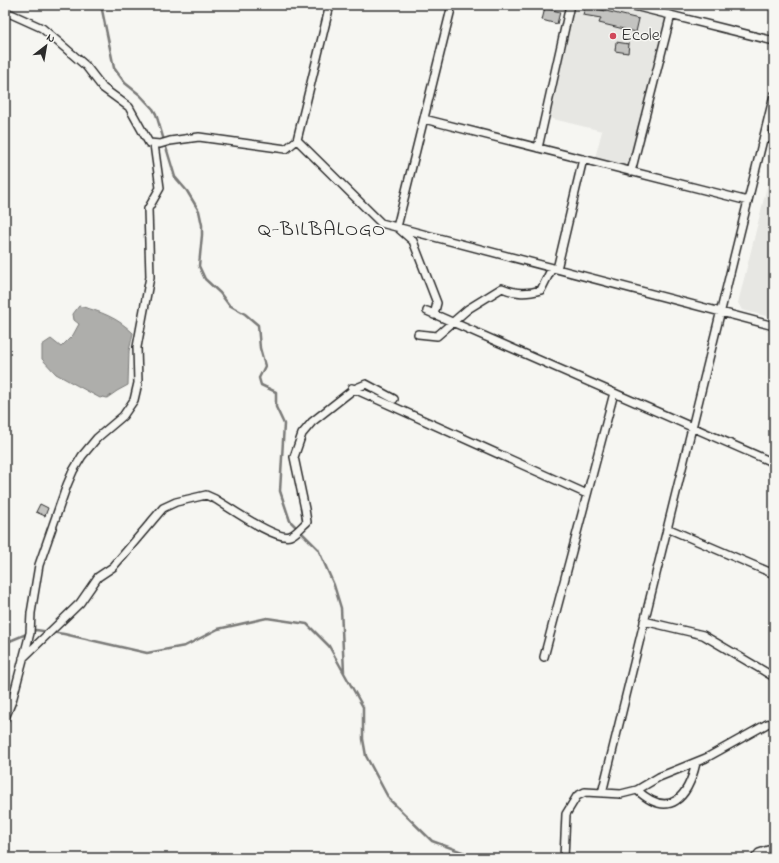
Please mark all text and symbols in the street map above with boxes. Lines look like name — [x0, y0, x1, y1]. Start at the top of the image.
place label: Ecole — [621, 23, 661, 49]
north arrow — [26, 26, 66, 66]
text: N — [43, 30, 58, 47]
marker: Ecole — [608, 31, 618, 41]
district label: Q-BILBALOGO — [258, 216, 386, 245]

